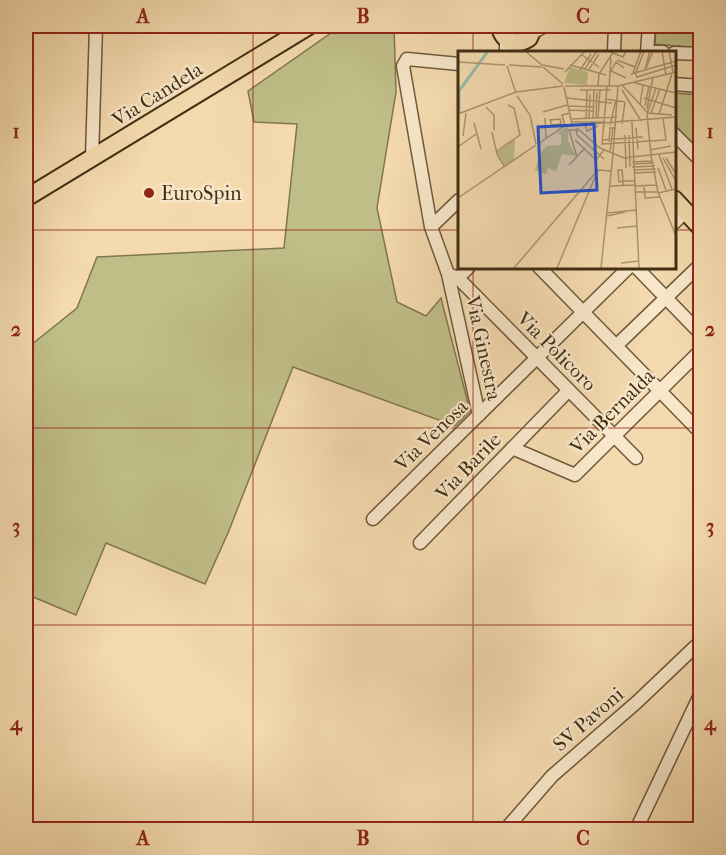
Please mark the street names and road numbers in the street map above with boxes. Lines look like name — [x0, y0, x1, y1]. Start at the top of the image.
street label: Via Candela — [107, 57, 207, 132]
street label: Via Ginestra — [461, 293, 506, 403]
street label: Via Policoro — [512, 306, 601, 396]
street label: Via Bernalda — [565, 364, 660, 459]
street label: Via Venosa — [389, 394, 473, 476]
street label: Via Barile — [430, 428, 506, 505]
street label: SV Pavoni — [548, 683, 628, 756]

